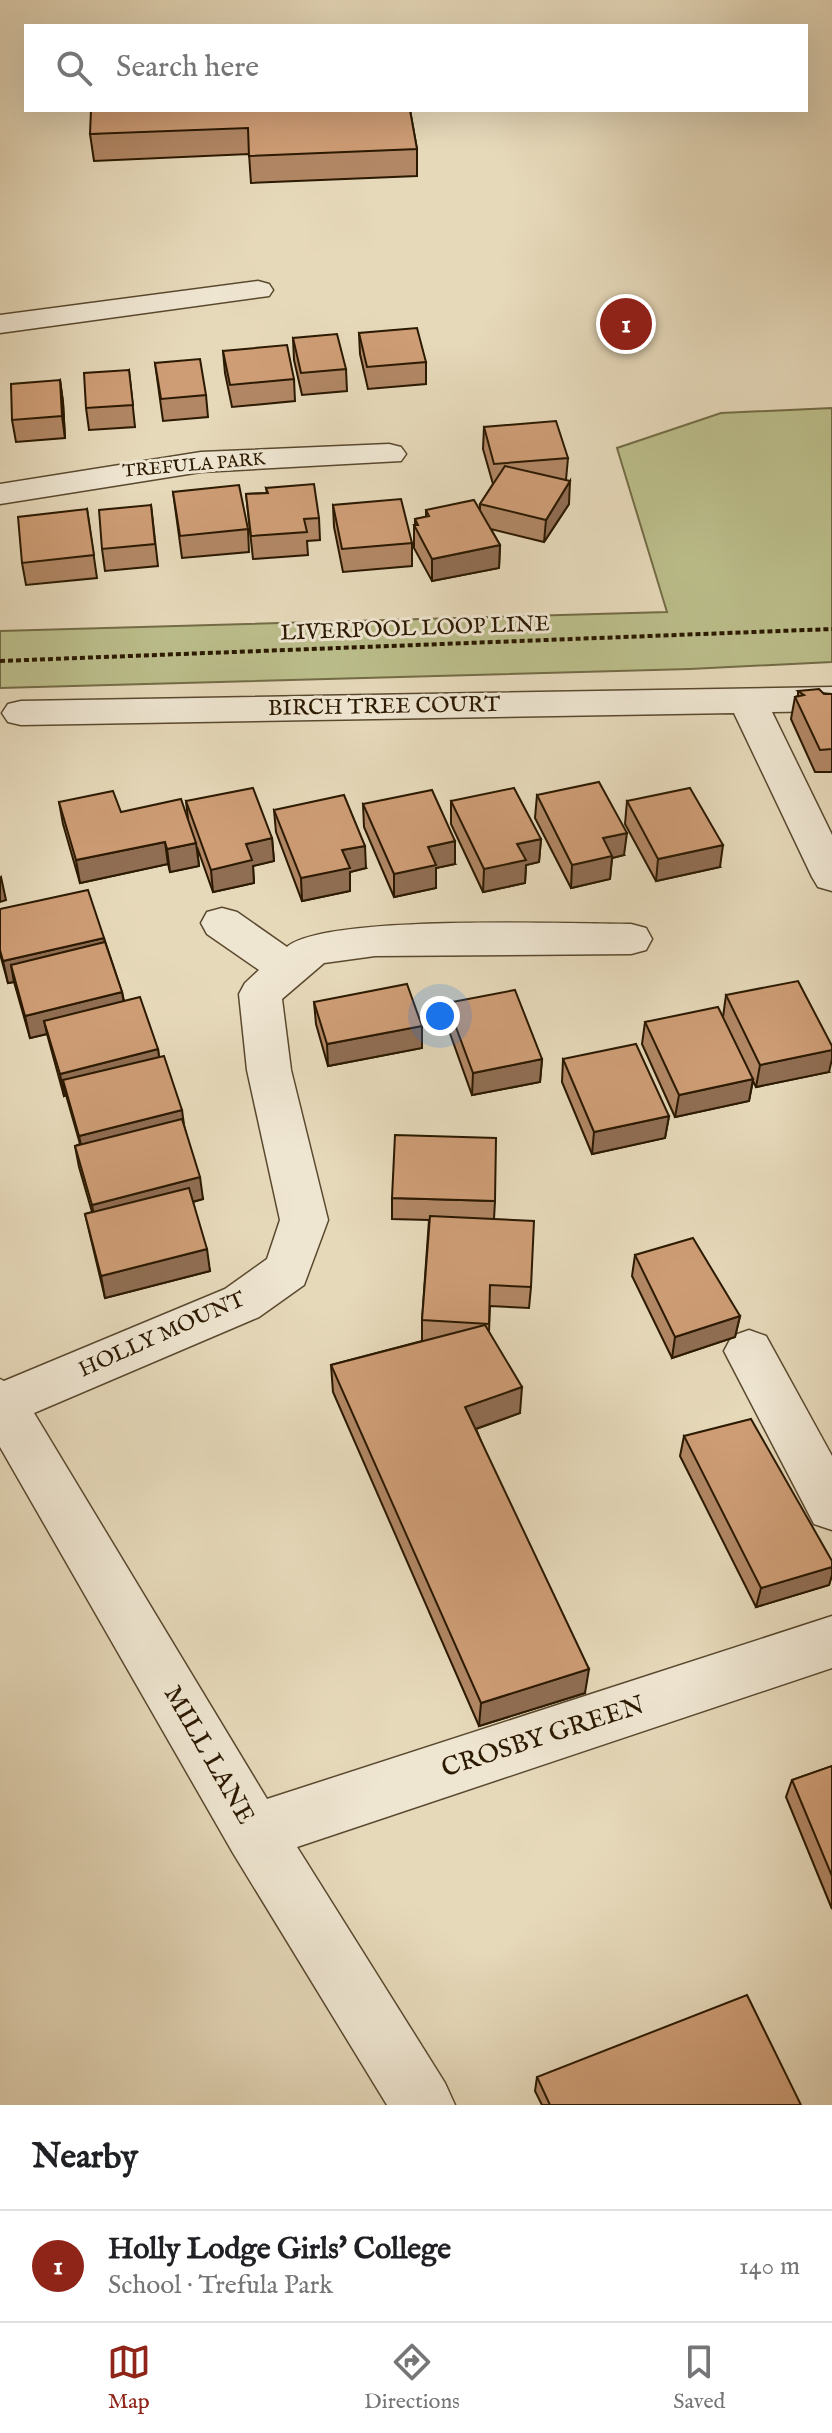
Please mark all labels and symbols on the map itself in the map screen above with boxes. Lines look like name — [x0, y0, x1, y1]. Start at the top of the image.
pin: 1 — [600, 294, 652, 354]
street label: TREFULA PARK — [122, 448, 267, 484]
street label: LIVERPOOL LOOP LINE — [280, 610, 550, 648]
street label: BIRCH TREE COURT — [268, 691, 500, 723]
your location — [420, 996, 460, 1036]
street label: HOLLY MOUNT — [74, 1286, 250, 1384]
street label: MILL LANE — [156, 1680, 262, 1830]
street label: CROSBY GREEN — [437, 1689, 649, 1785]

